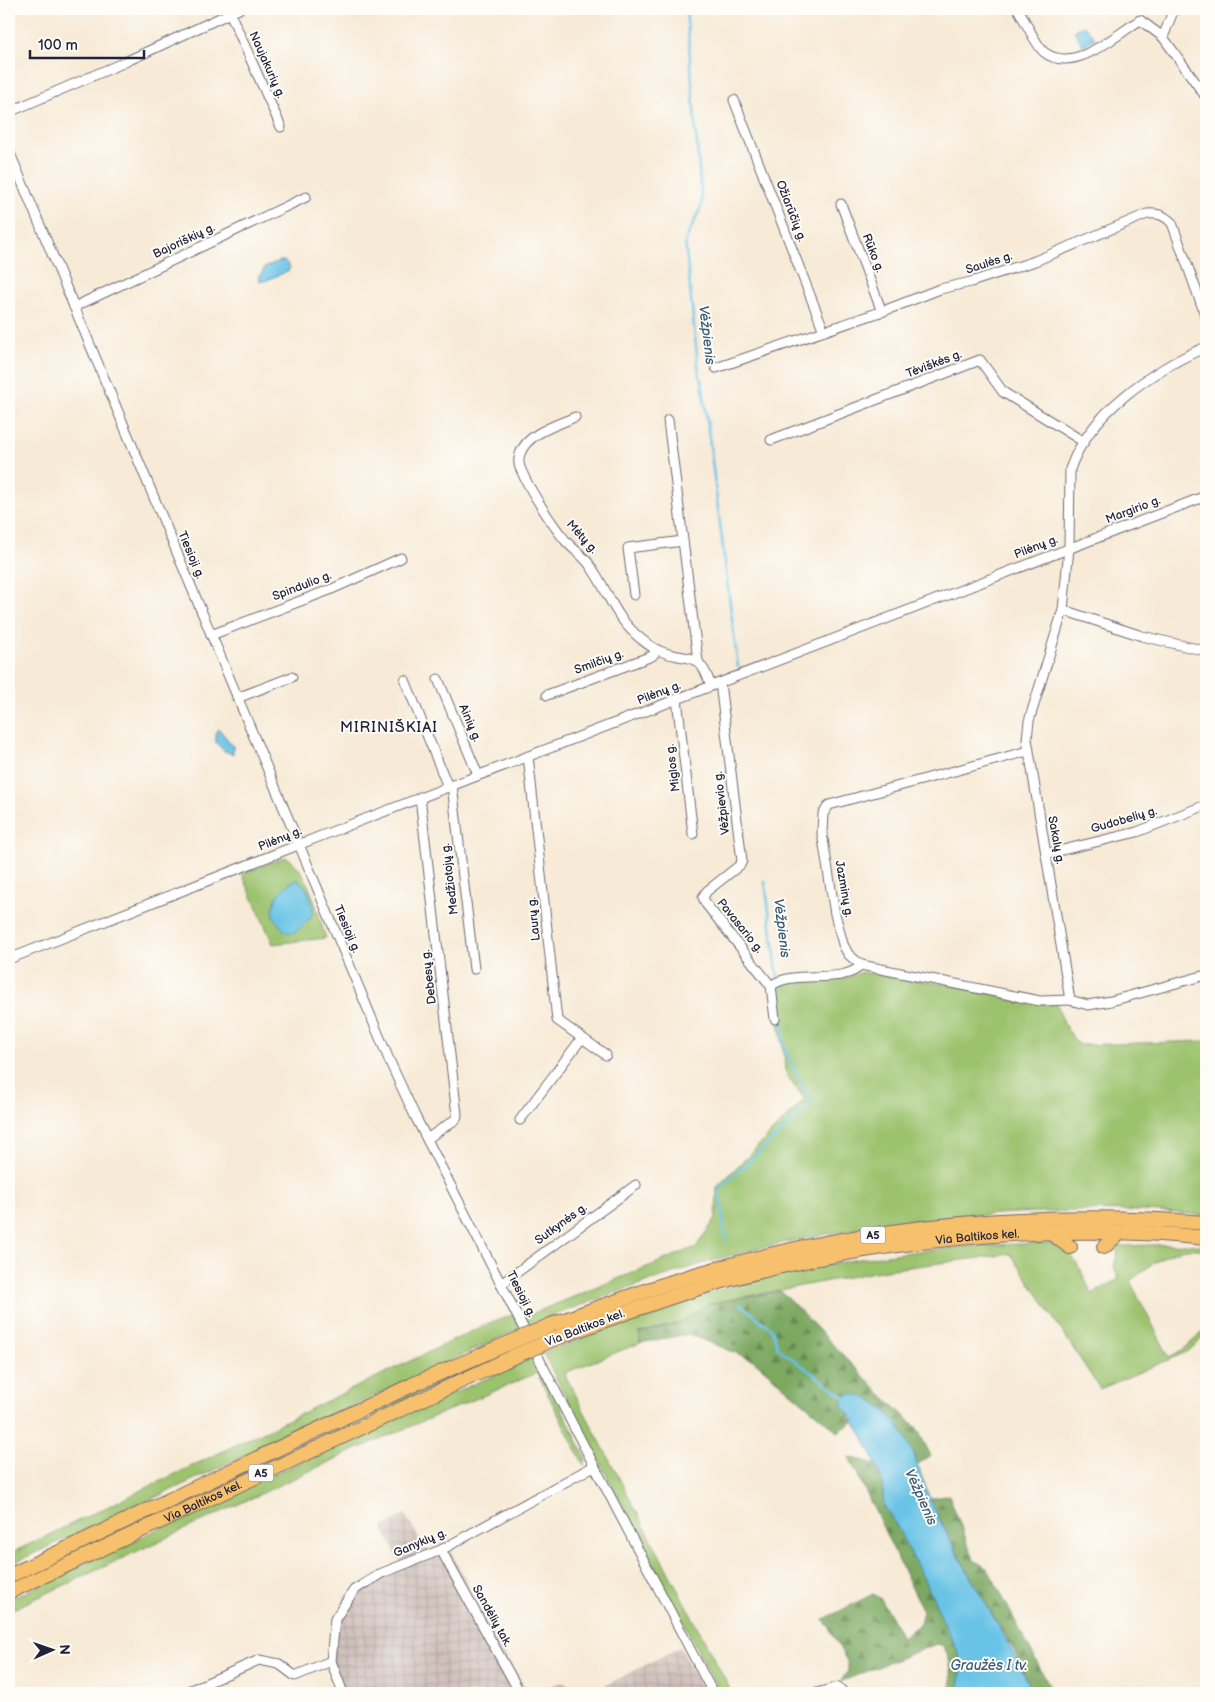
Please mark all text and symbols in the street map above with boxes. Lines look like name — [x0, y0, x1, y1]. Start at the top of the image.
scale bar — [30, 28, 144, 60]
street label: Naujakurių g. — [246, 29, 288, 101]
text: 100 m — [38, 36, 78, 55]
street label: Ožiarūčių g. — [772, 178, 810, 244]
street label: Bajoriškių g. — [151, 220, 217, 262]
street label: Rūko g. — [859, 231, 887, 275]
street label: Saulės g. — [964, 248, 1014, 278]
water label: Vėžpienis — [695, 304, 719, 366]
street label: Tėviškės g. — [904, 347, 964, 381]
street label: Margirio g. — [1104, 493, 1162, 527]
street label: Mėtų g. — [563, 517, 601, 557]
street label: Tiesioji g. — [174, 529, 208, 581]
street label: Pilėnų g. — [1012, 532, 1060, 562]
street label: Spindulio g. — [270, 568, 334, 604]
street label: Smilčių g. — [572, 646, 626, 678]
street label: Pilėnų g. — [635, 678, 683, 708]
street label: Ainių g. — [455, 702, 485, 744]
district label: MIRINIŠKIAI — [340, 718, 438, 737]
street label: Miglos g. — [663, 743, 683, 793]
street label: Vėžpievio g. — [711, 770, 733, 836]
street label: Gudobelių g. — [1089, 803, 1159, 837]
street label: Sakalų g. — [1044, 815, 1068, 865]
street label: Pilėnų g. — [256, 824, 304, 854]
street label: Medžiotojų g. — [438, 842, 462, 916]
street label: Jazminų g. — [832, 859, 856, 919]
street label: Laurų g. — [524, 896, 544, 942]
street label: Pavasario g. — [714, 896, 766, 956]
water label: Vėžpienis — [770, 897, 794, 959]
street label: Tiesioji g. — [330, 903, 364, 955]
street label: Debesų g. — [418, 949, 440, 1005]
street label: Sutkynės g. — [532, 1200, 590, 1248]
road number: A5 — [860, 1226, 886, 1244]
street label: Via Baltikos kel. — [935, 1226, 1020, 1248]
street label: Tiesioji g. — [503, 1268, 539, 1320]
street label: Via Baltikos kel. — [543, 1306, 627, 1350]
road number: A5 — [248, 1465, 274, 1482]
water label: Vėžpienis — [901, 1466, 941, 1528]
street label: Via Baltikos kel. — [162, 1477, 244, 1526]
street label: Ganyklų g. — [391, 1525, 449, 1561]
street label: Sandėlių tak. — [469, 1582, 515, 1650]
north arrow — [28, 1624, 78, 1674]
text: N — [56, 1644, 73, 1655]
water label: Graužės I tv. — [950, 1657, 1028, 1674]

